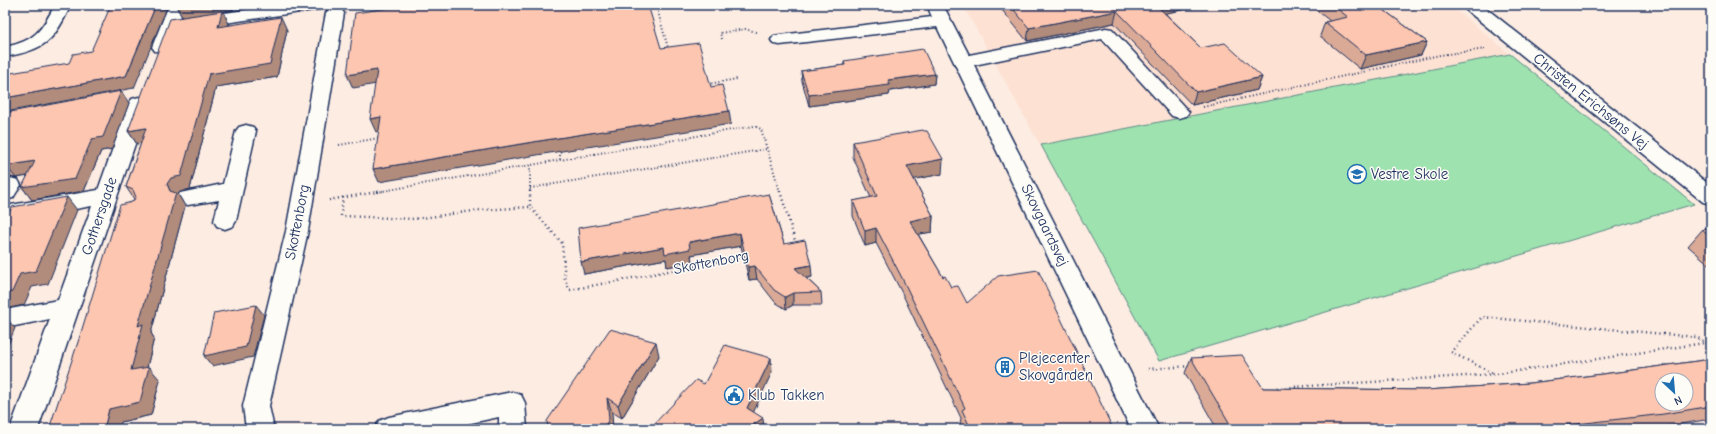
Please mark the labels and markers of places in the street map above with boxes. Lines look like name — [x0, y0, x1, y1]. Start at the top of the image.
school or university icon: Vestre Skole — [1346, 163, 1368, 185]
place label: Vestre Skole — [1371, 165, 1449, 183]
place label: Plejecenter Skovgården — [1019, 349, 1093, 384]
building icon: Plejecenter Skovgården — [994, 356, 1016, 378]
public building icon: Klub Takken — [723, 384, 745, 406]
place label: Klub Takken — [748, 386, 825, 404]

